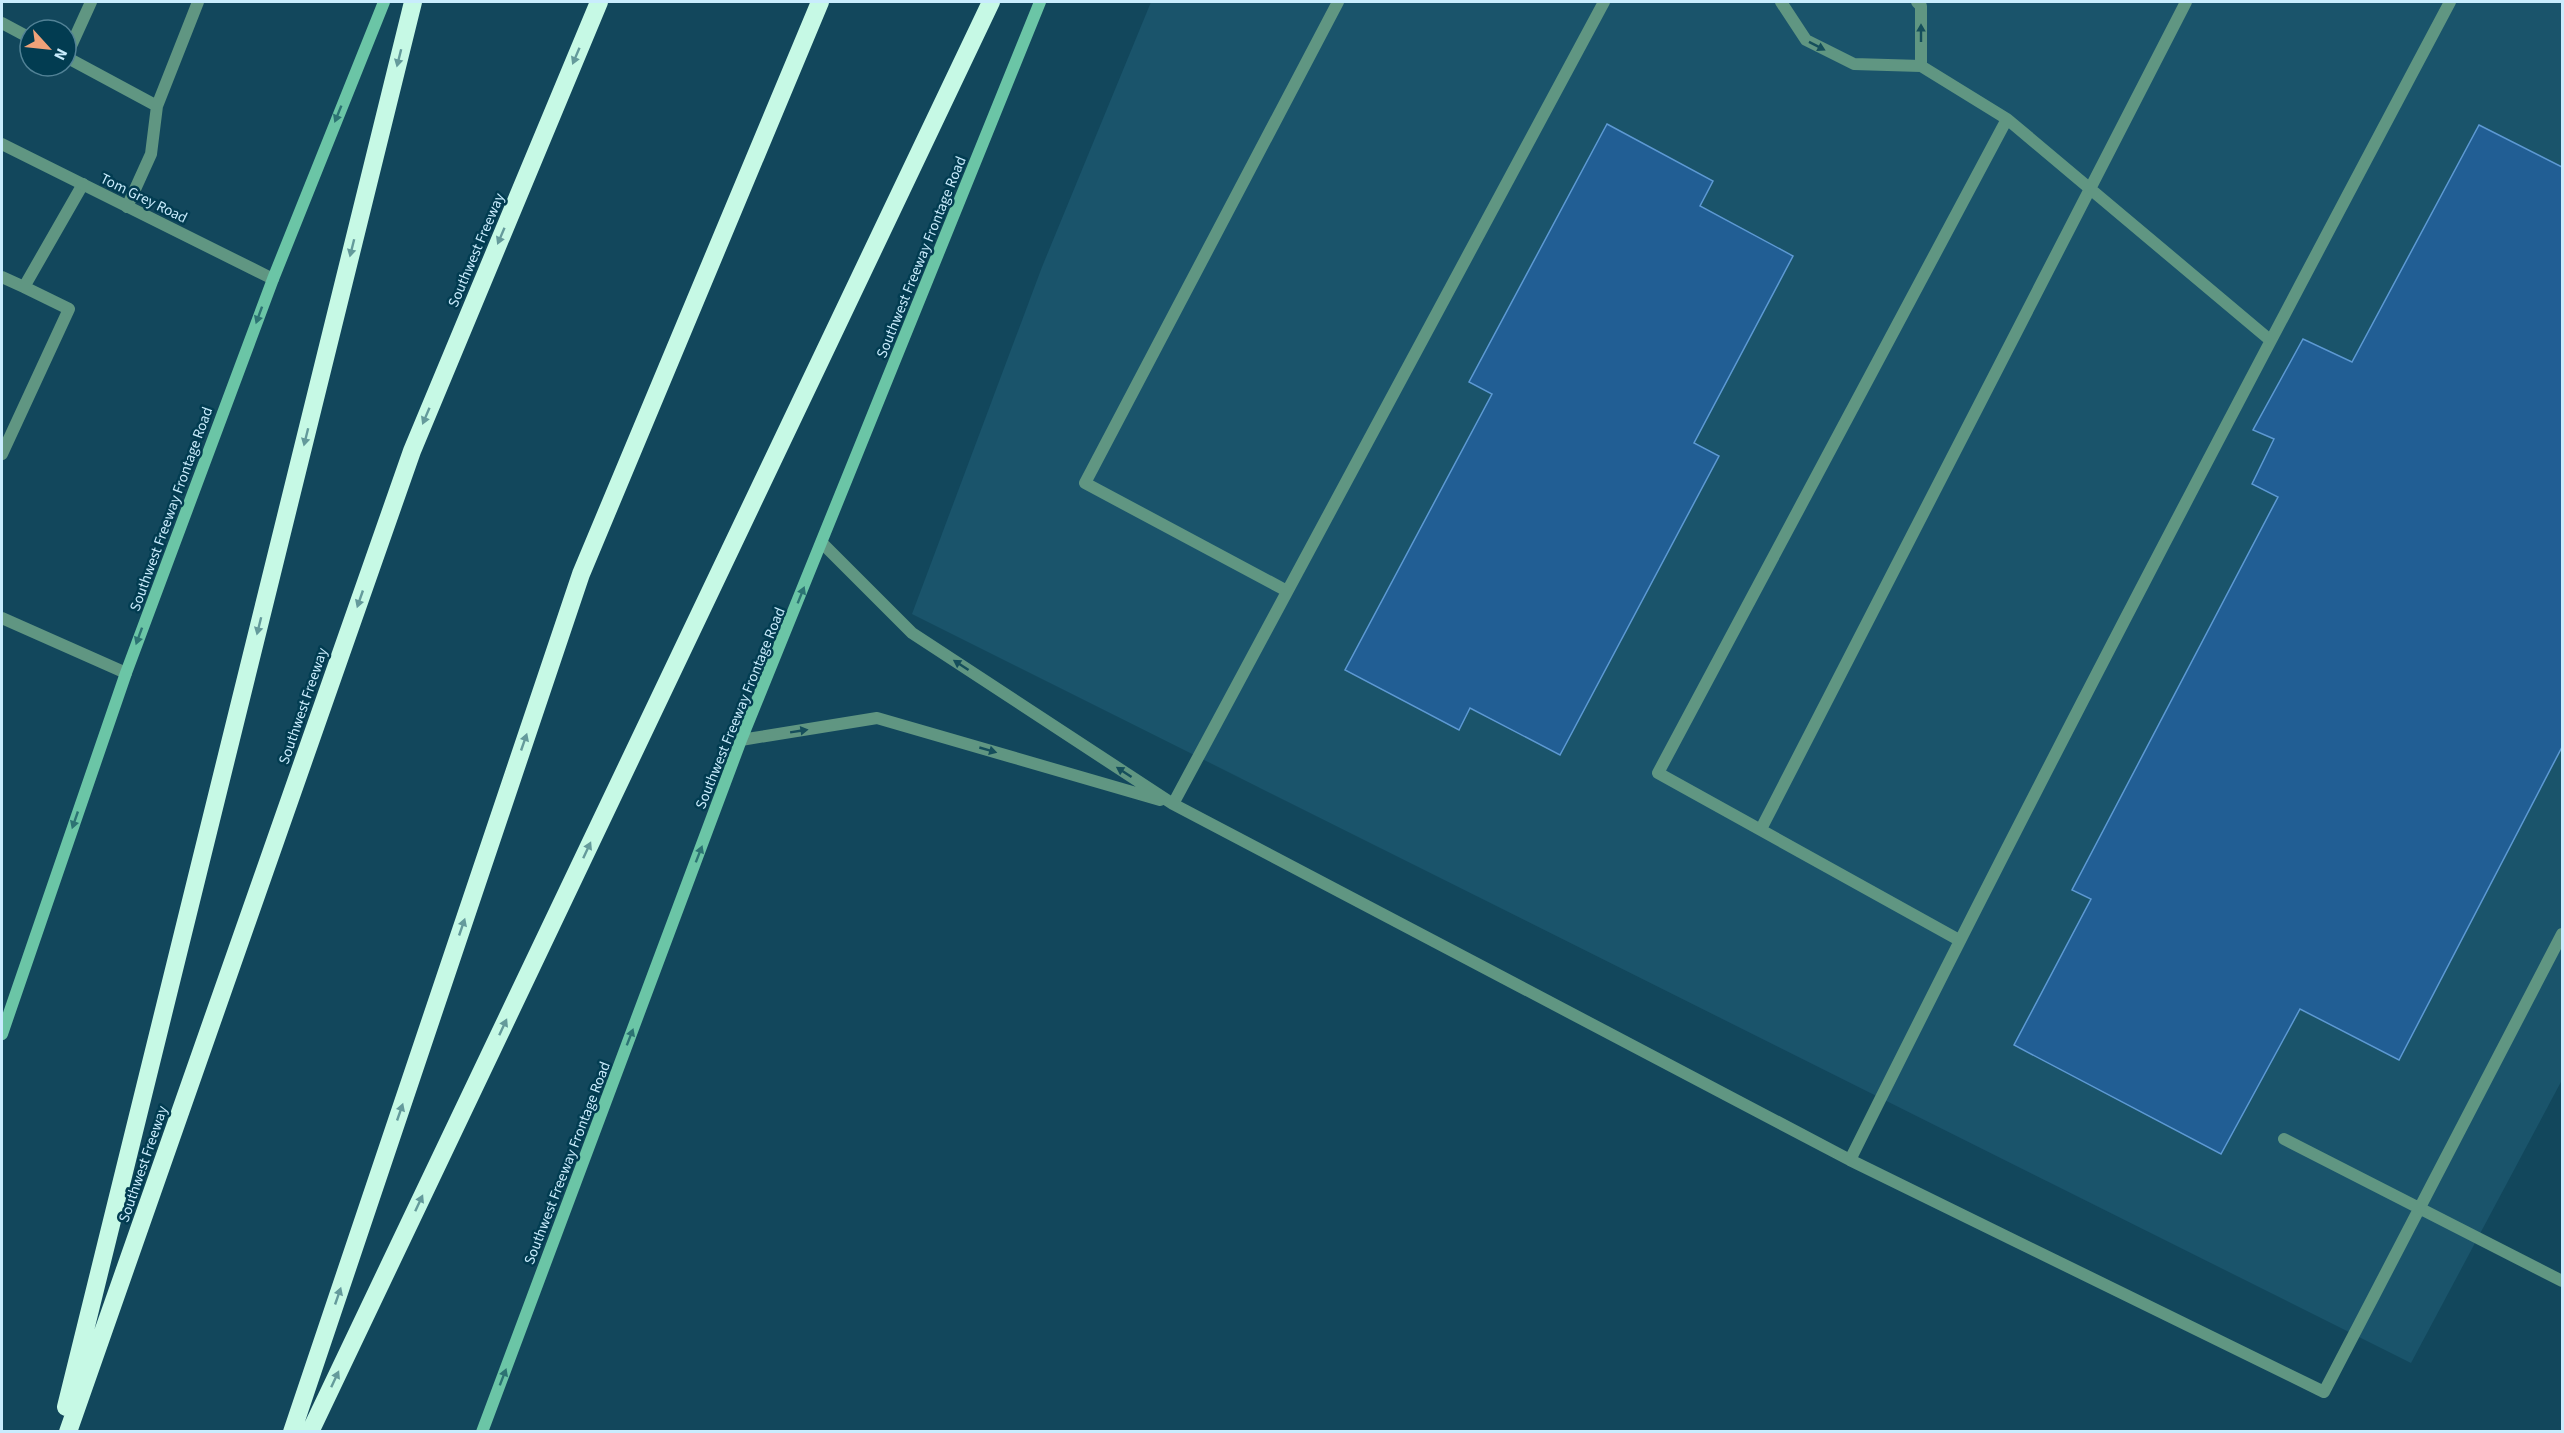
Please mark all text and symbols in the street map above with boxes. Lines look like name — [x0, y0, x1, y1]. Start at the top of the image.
north arrow — [18, 18, 78, 78]
one-way arrow — [1916, 24, 1926, 43]
one-way arrow — [1809, 41, 1826, 50]
text: N — [48, 45, 73, 64]
one-way arrow — [571, 47, 581, 65]
one-way arrow — [394, 49, 403, 67]
one-way arrow — [333, 106, 343, 124]
street label: Southwest Freeway Frontage Road — [871, 153, 972, 361]
street label: Tom Grey Road — [97, 168, 191, 229]
street label: Southwest Freeway — [443, 190, 510, 310]
one-way arrow — [496, 227, 506, 245]
one-way arrow — [347, 238, 357, 257]
one-way arrow — [254, 306, 263, 324]
street label: Southwest Freeway Frontage Road — [125, 404, 218, 614]
one-way arrow — [421, 407, 431, 425]
one-way arrow — [300, 428, 310, 446]
one-way arrow — [796, 585, 806, 603]
one-way arrow — [354, 590, 364, 608]
street label: Southwest Freeway Frontage Road — [690, 604, 791, 812]
one-way arrow — [253, 617, 263, 635]
one-way arrow — [134, 627, 144, 645]
street label: Southwest Freeway — [274, 645, 333, 767]
one-way arrow — [953, 660, 969, 671]
one-way arrow — [790, 726, 809, 735]
one-way arrow — [520, 733, 530, 751]
one-way arrow — [979, 746, 997, 755]
one-way arrow — [1116, 767, 1132, 778]
one-way arrow — [70, 811, 79, 829]
one-way arrow — [582, 842, 591, 859]
one-way arrow — [694, 845, 704, 863]
one-way arrow — [458, 918, 467, 936]
one-way arrow — [498, 1018, 507, 1035]
one-way arrow — [626, 1028, 636, 1046]
street label: Southwest Freeway Frontage Road — [519, 1059, 616, 1268]
street label: Southwest Freeway — [114, 1103, 173, 1225]
one-way arrow — [395, 1103, 405, 1121]
one-way arrow — [415, 1194, 424, 1211]
one-way arrow — [333, 1287, 343, 1305]
one-way arrow — [499, 1368, 508, 1386]
one-way arrow — [331, 1370, 340, 1387]

